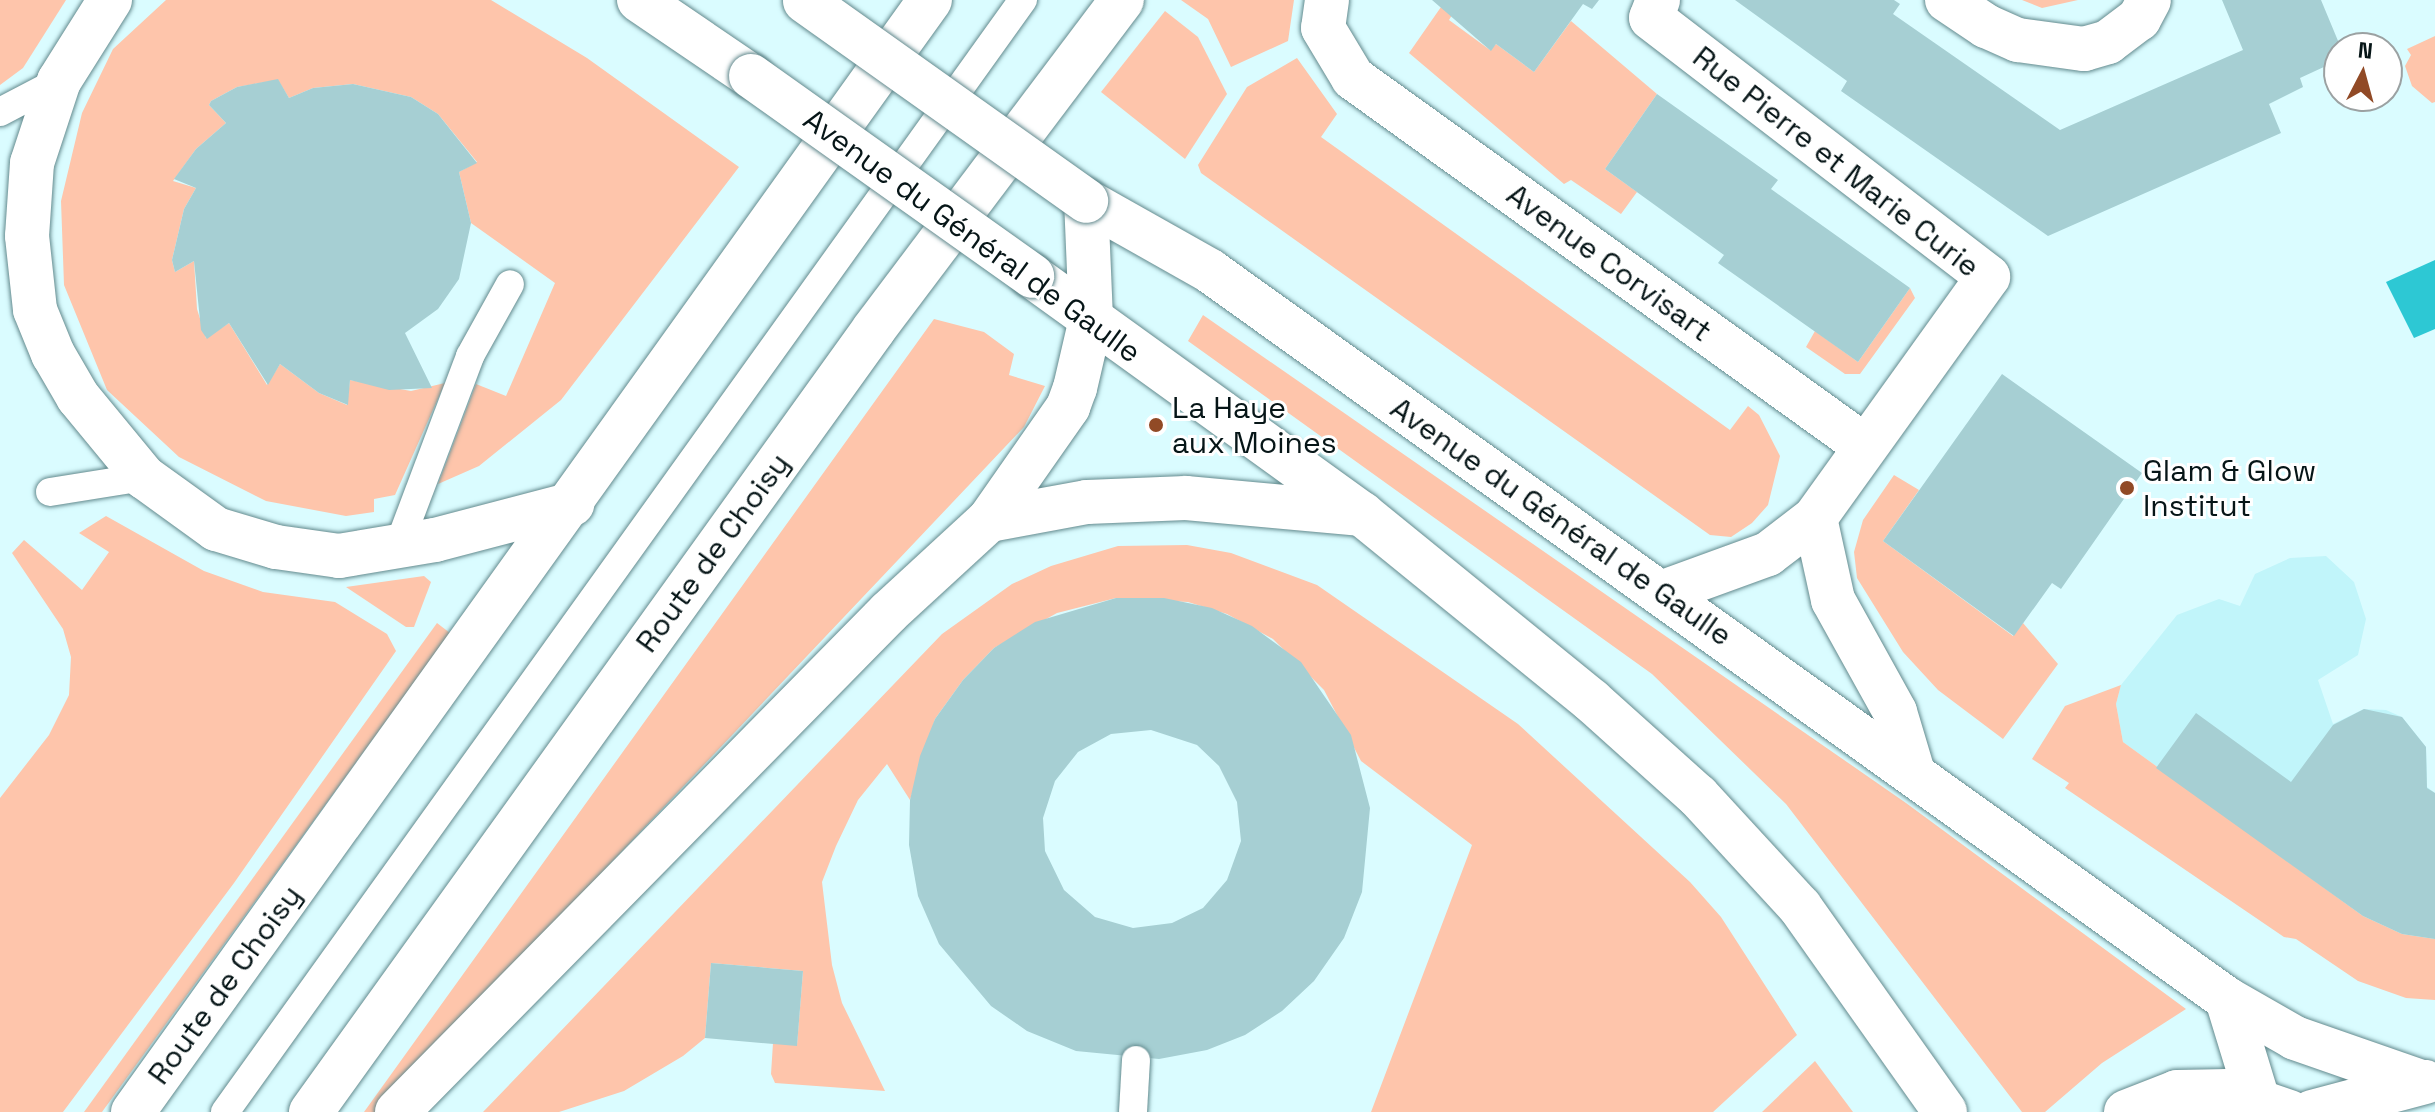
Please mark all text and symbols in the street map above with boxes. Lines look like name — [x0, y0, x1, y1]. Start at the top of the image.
north arrow — [2323, 32, 2403, 112]
text: N — [2357, 35, 2374, 65]
street label: Rue Pierre et Marie Curie — [1686, 39, 1986, 285]
street label: Avenue du Général de Gaulle — [796, 101, 1148, 371]
street label: Avenue Corvisart — [1500, 177, 1718, 349]
place label: La Haye aux Moines — [1172, 390, 1337, 460]
street label: Avenue du Général de Gaulle — [1384, 390, 1738, 654]
marker: La Haye aux Moines — [1147, 416, 1165, 434]
street label: Route de Choisy — [629, 447, 797, 659]
place label: Glam & Glow Institut — [2143, 453, 2316, 524]
marker: Glam & Glow Institut — [2118, 479, 2136, 497]
street label: Route de Choisy — [141, 879, 309, 1091]

